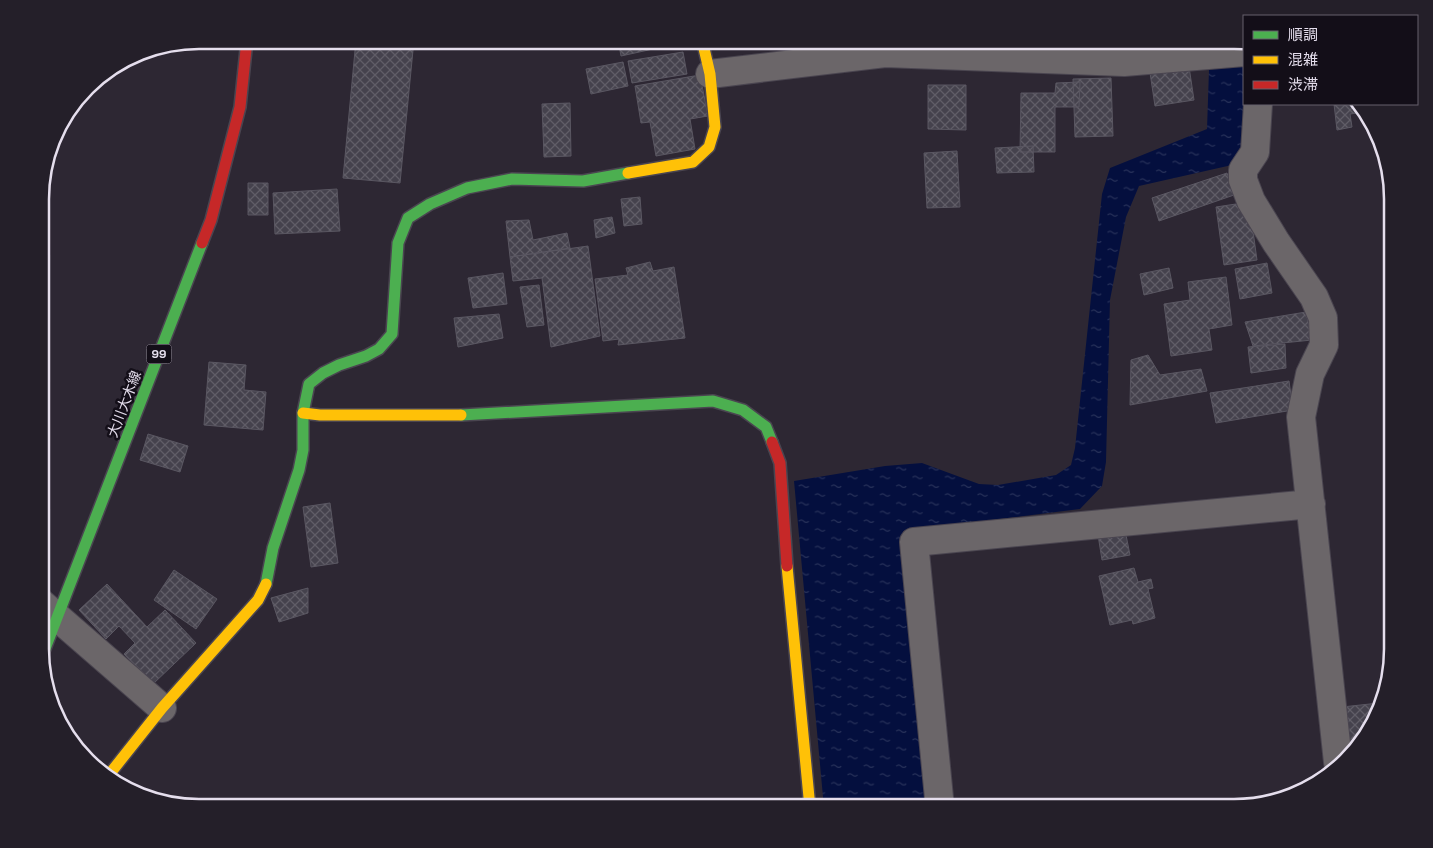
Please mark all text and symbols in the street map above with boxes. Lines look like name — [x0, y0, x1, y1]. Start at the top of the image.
legend — [1243, 15, 1418, 105]
text: 順調 — [1288, 25, 1318, 44]
text: 混雑 — [1288, 50, 1318, 69]
text: 渋滞 — [1288, 75, 1318, 94]
road number: 99 — [146, 344, 172, 364]
street label: 大川大木線 — [103, 368, 145, 440]

